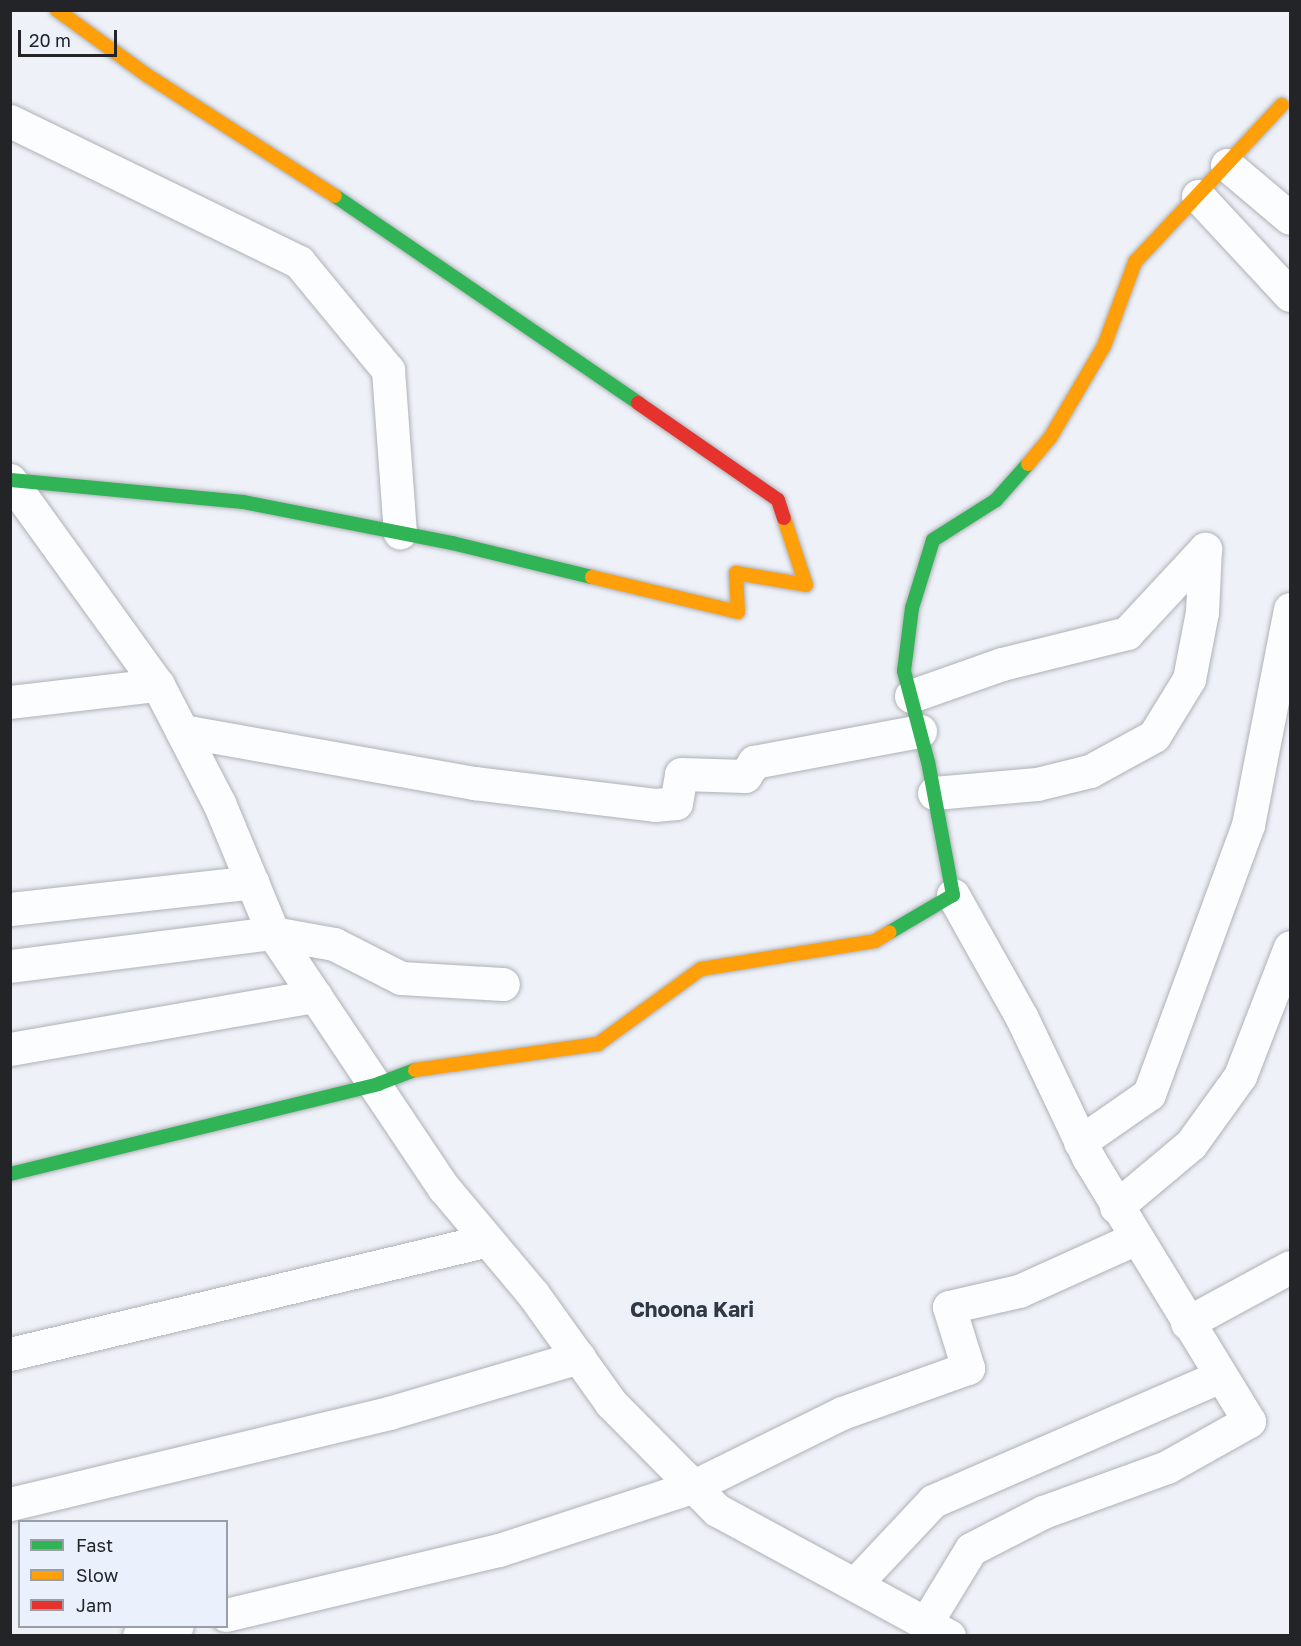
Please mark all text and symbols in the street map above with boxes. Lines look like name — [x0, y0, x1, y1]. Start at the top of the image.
scale bar — [21, 18, 120, 56]
text: 20 m — [29, 29, 71, 51]
district label: Choona Kari — [630, 1296, 754, 1322]
legend — [18, 1520, 228, 1628]
text: Fast — [76, 1534, 113, 1556]
text: Slow — [76, 1564, 118, 1586]
text: Jam — [76, 1594, 112, 1616]

